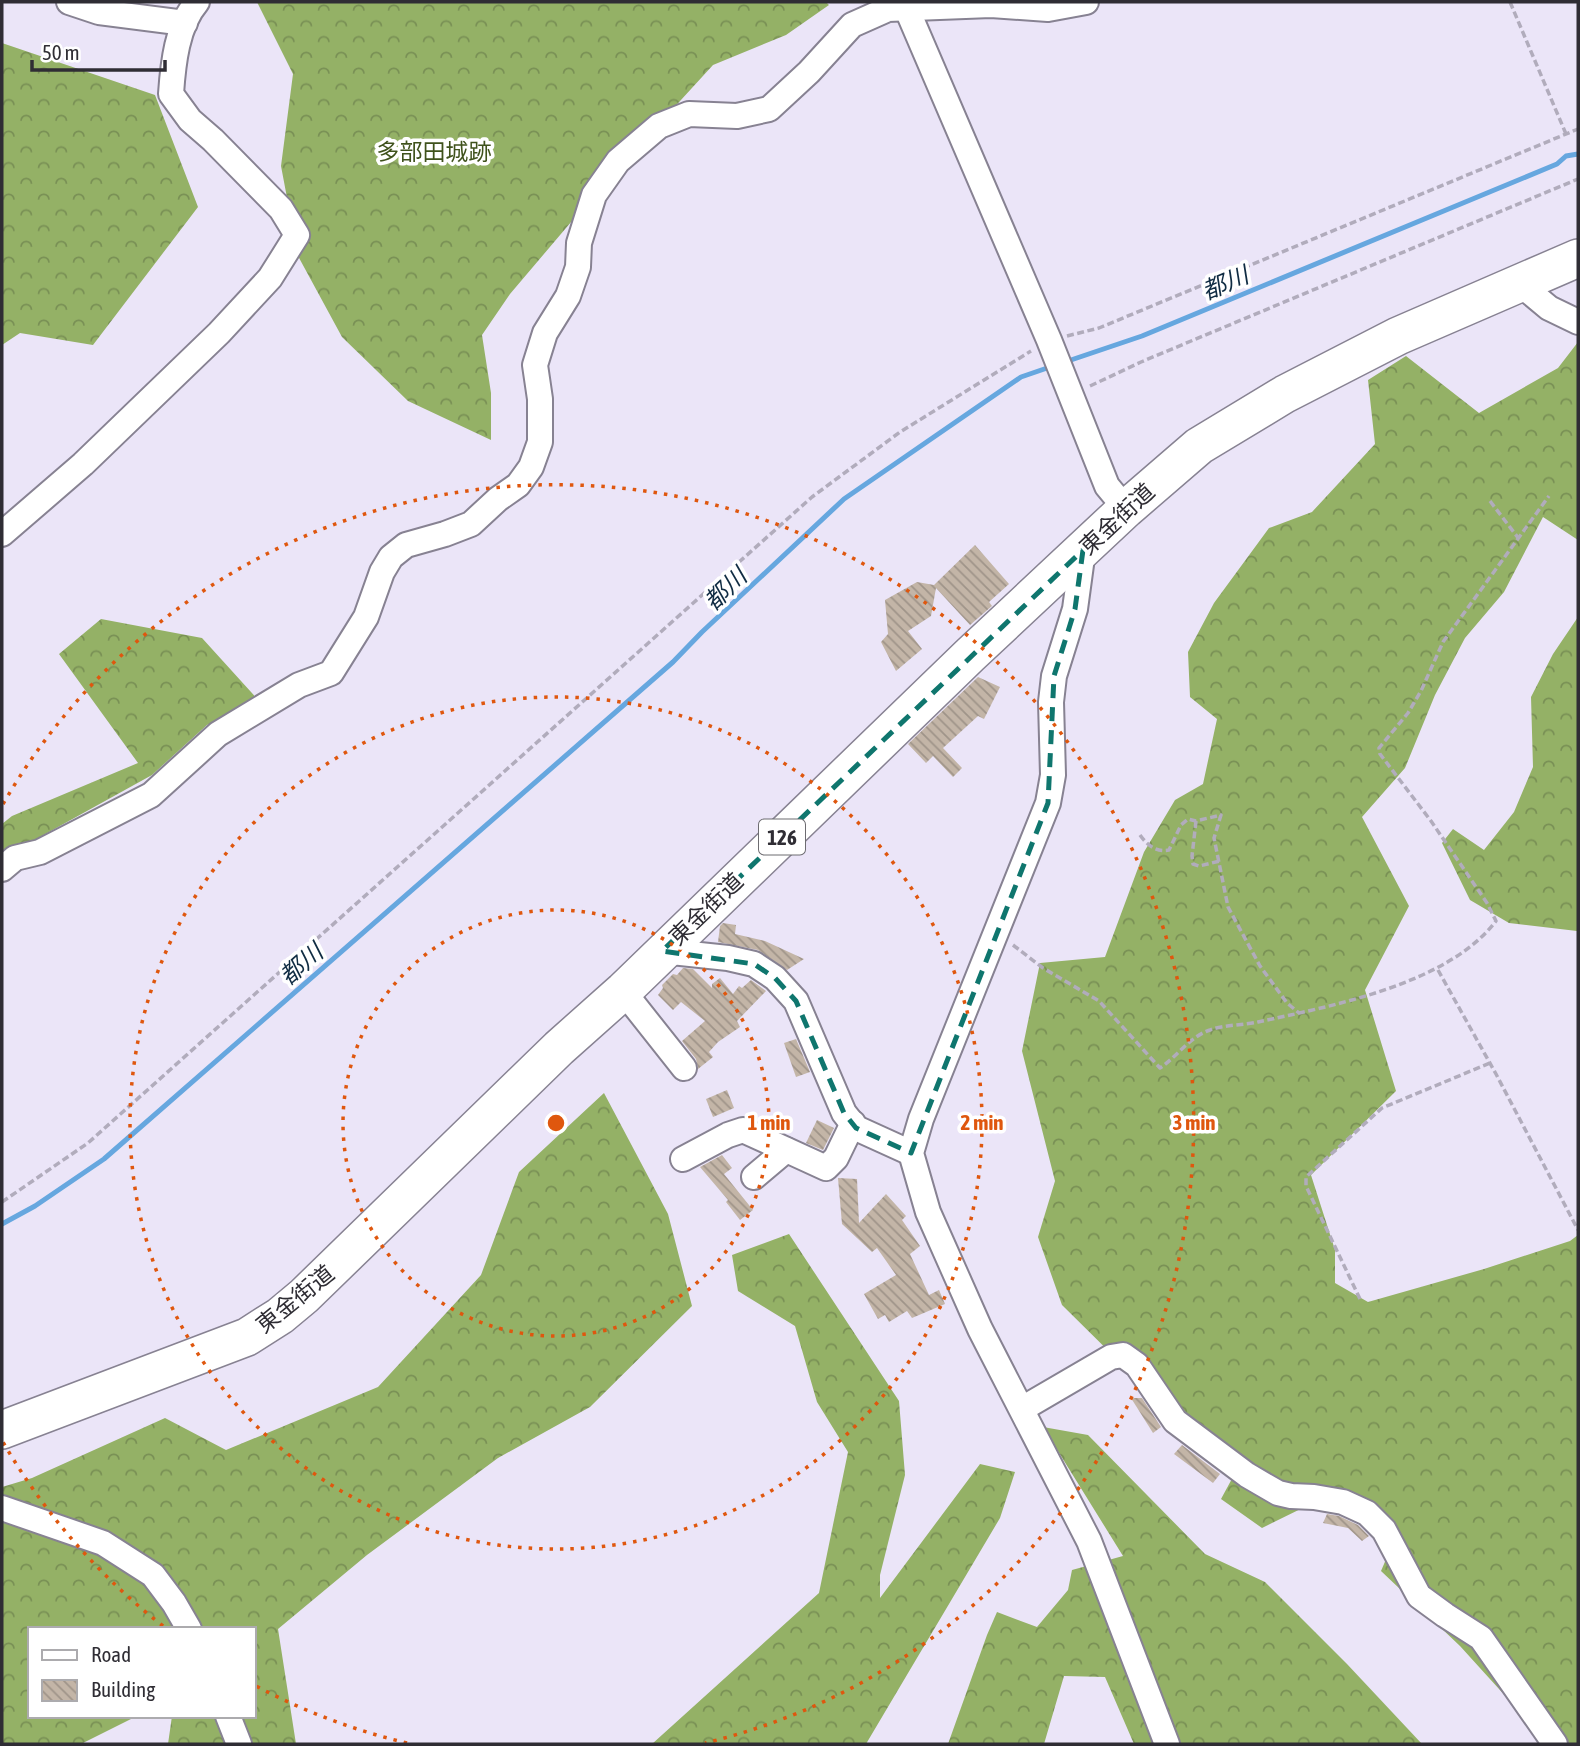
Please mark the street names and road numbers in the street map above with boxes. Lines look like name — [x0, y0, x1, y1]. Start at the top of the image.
street label: 東金街道 — [1074, 478, 1160, 560]
road number: 126 — [759, 820, 805, 854]
street label: 東金街道 — [664, 868, 748, 950]
street label: 東金街道 — [251, 1260, 339, 1338]

